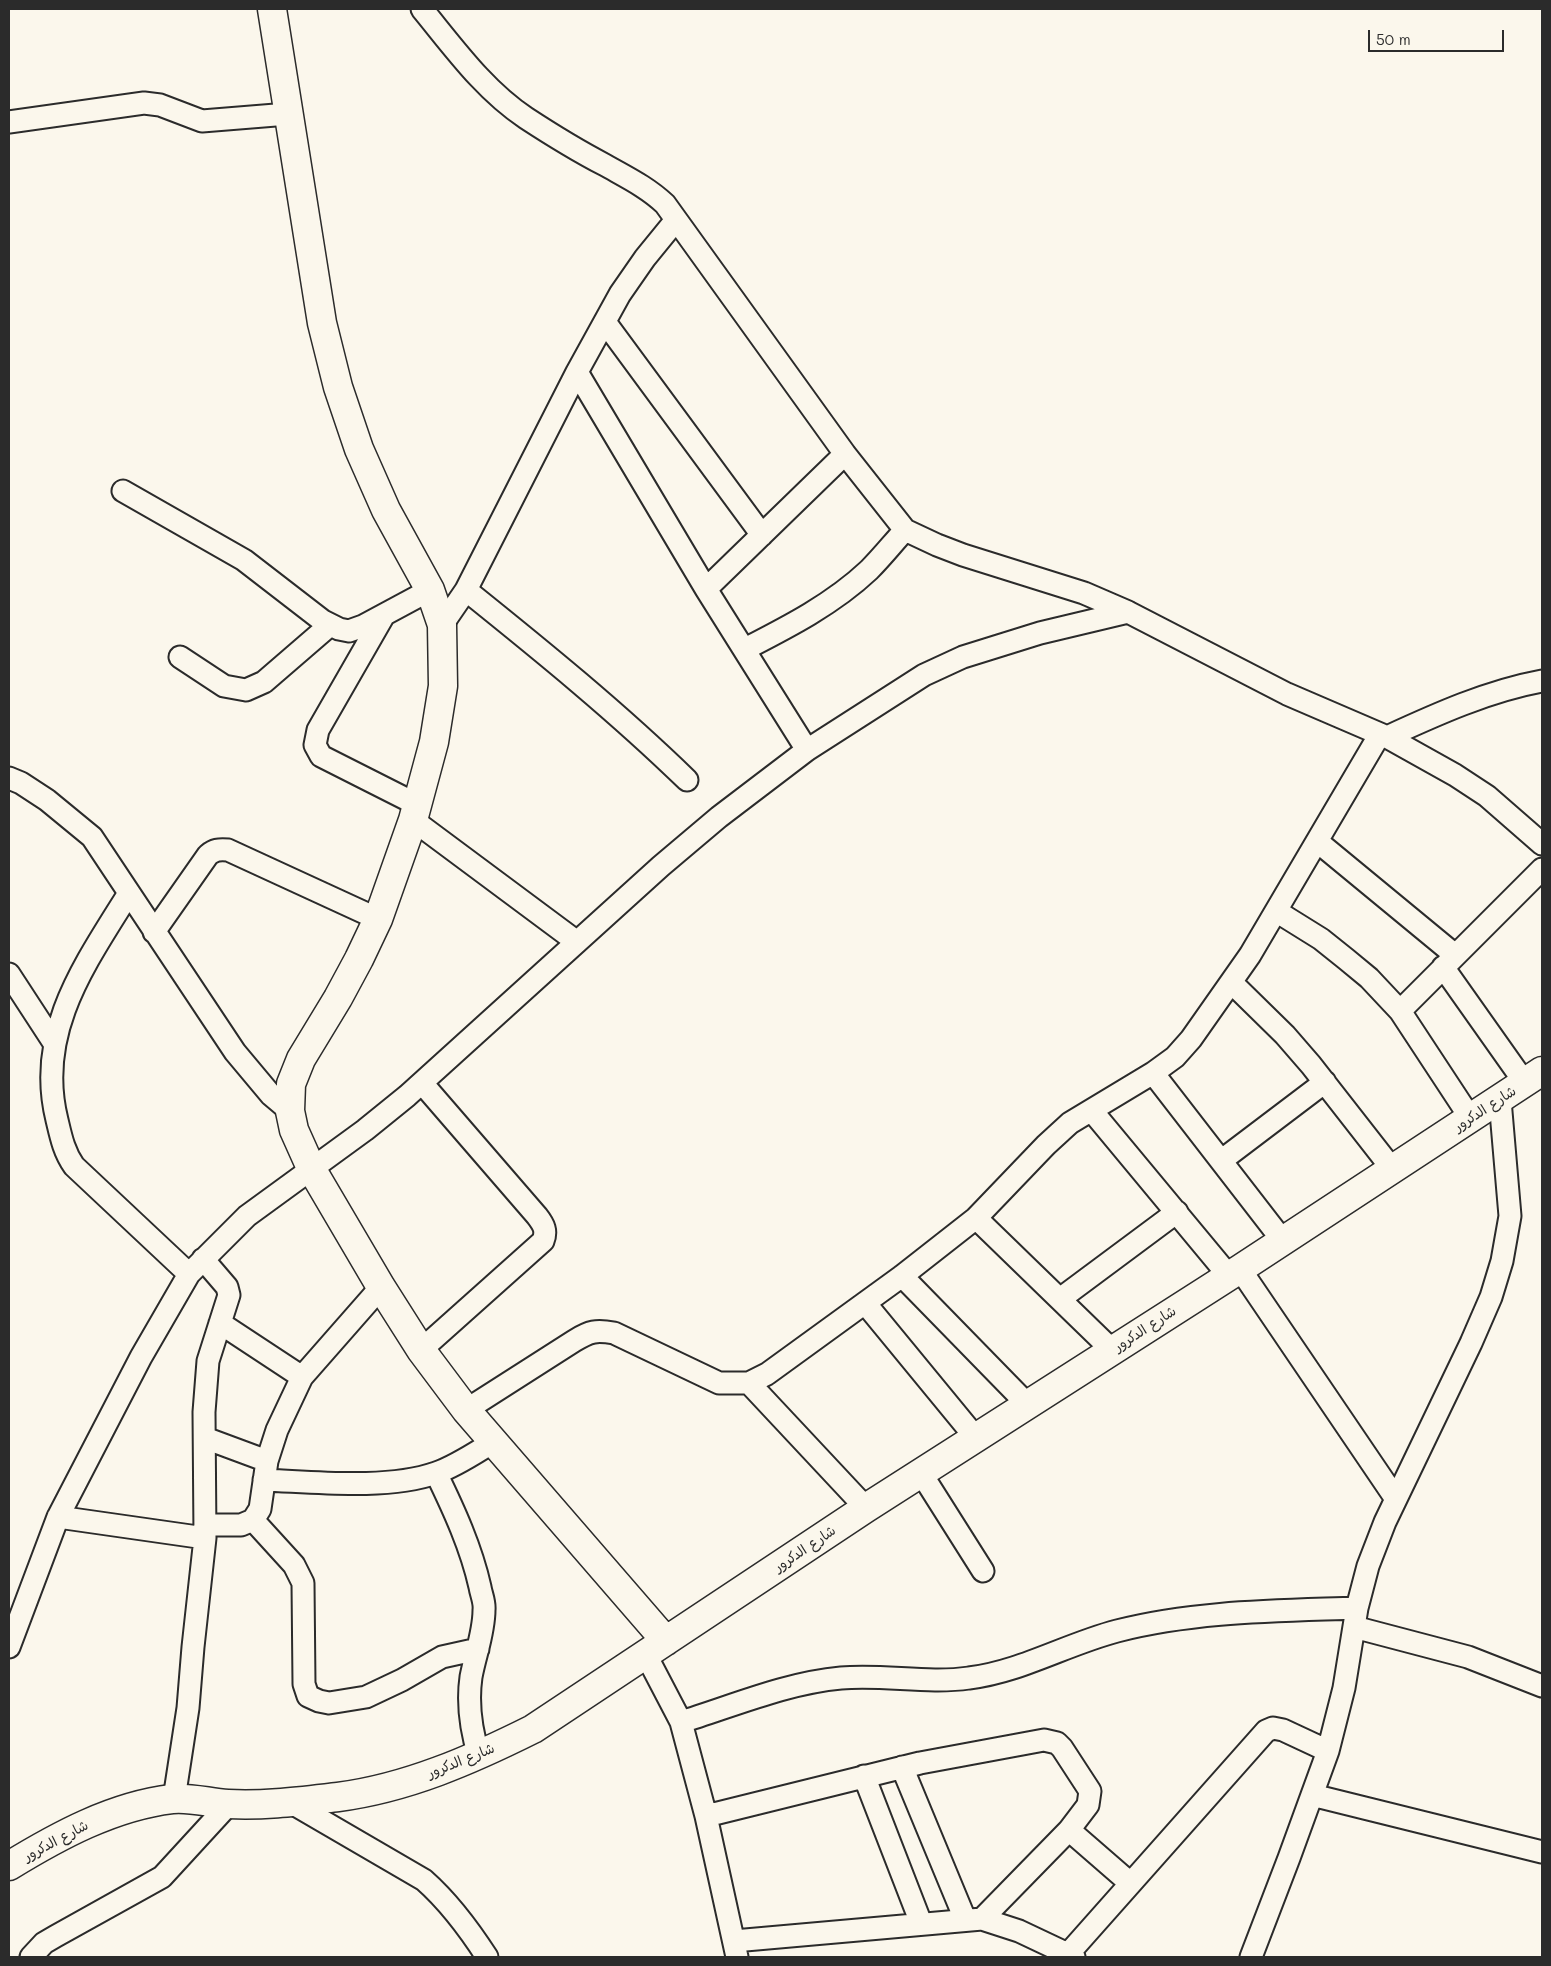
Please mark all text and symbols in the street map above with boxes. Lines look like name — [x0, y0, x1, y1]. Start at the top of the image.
scale bar — [1371, 20, 1507, 52]
text: 50 m — [1376, 29, 1411, 49]
street label: شارع الدكرور — [1451, 1083, 1519, 1135]
street label: شارع الدكرور — [1111, 1303, 1179, 1355]
street label: شارع الدكرور — [771, 1522, 839, 1576]
street label: شارع الدكرور — [425, 1740, 497, 1782]
street label: شارع الدكرور — [21, 1817, 91, 1865]

